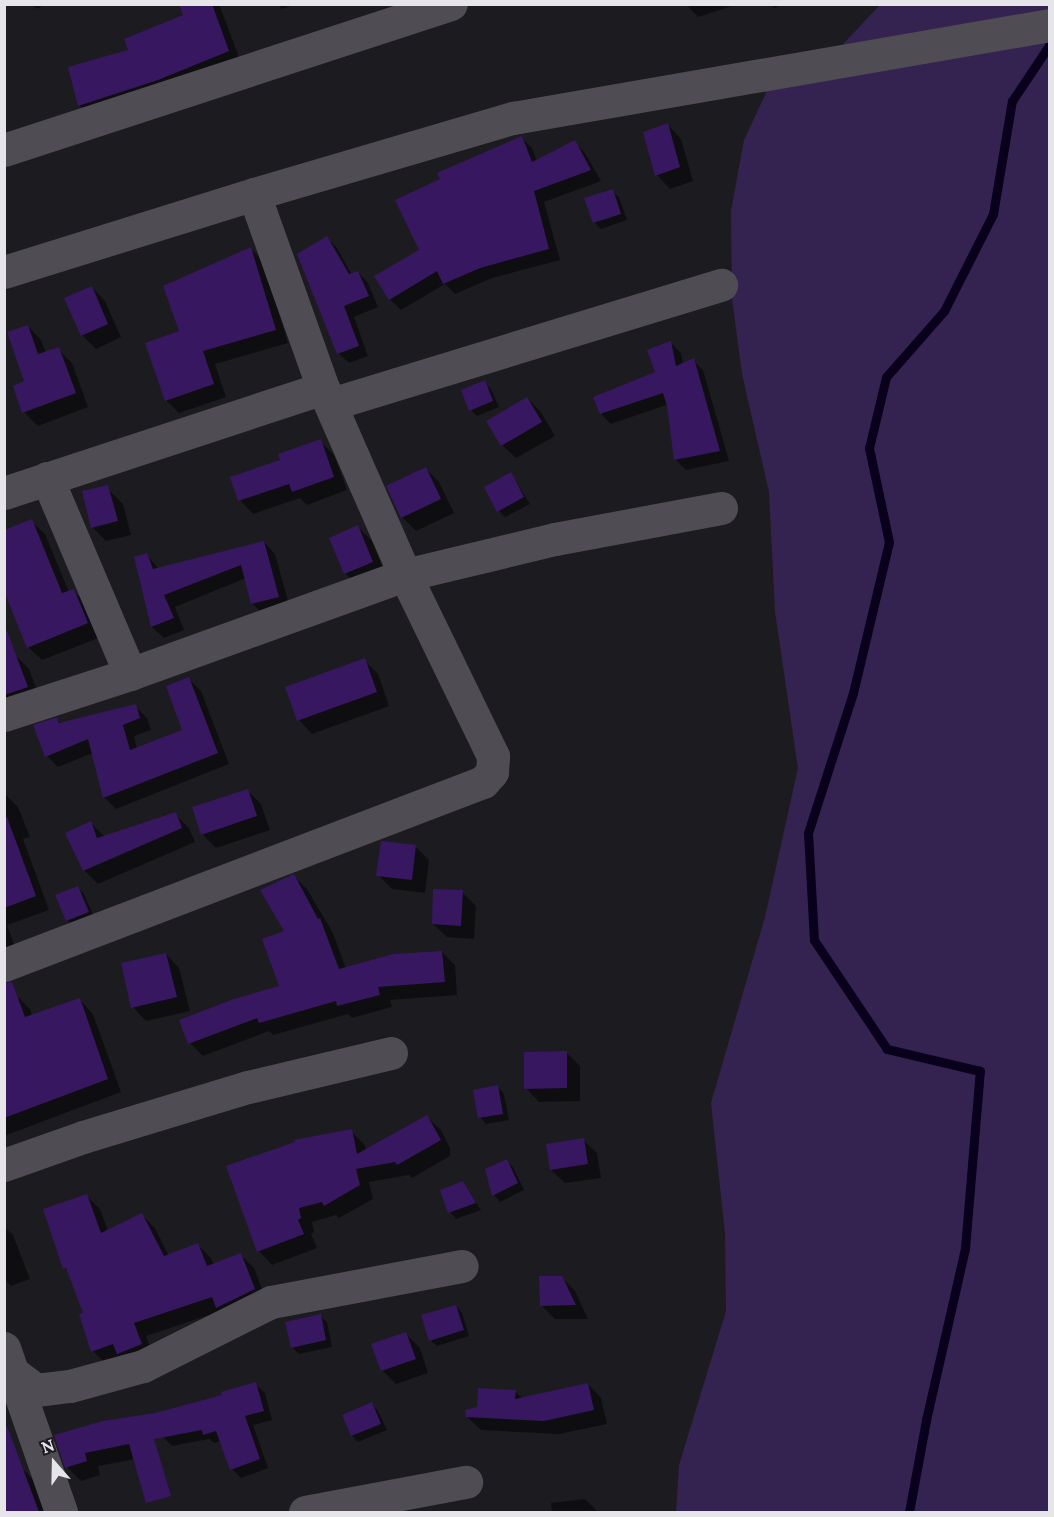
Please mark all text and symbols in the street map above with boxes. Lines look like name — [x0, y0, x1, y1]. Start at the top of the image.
north arrow — [24, 1433, 84, 1493]
text: N — [39, 1435, 57, 1458]

